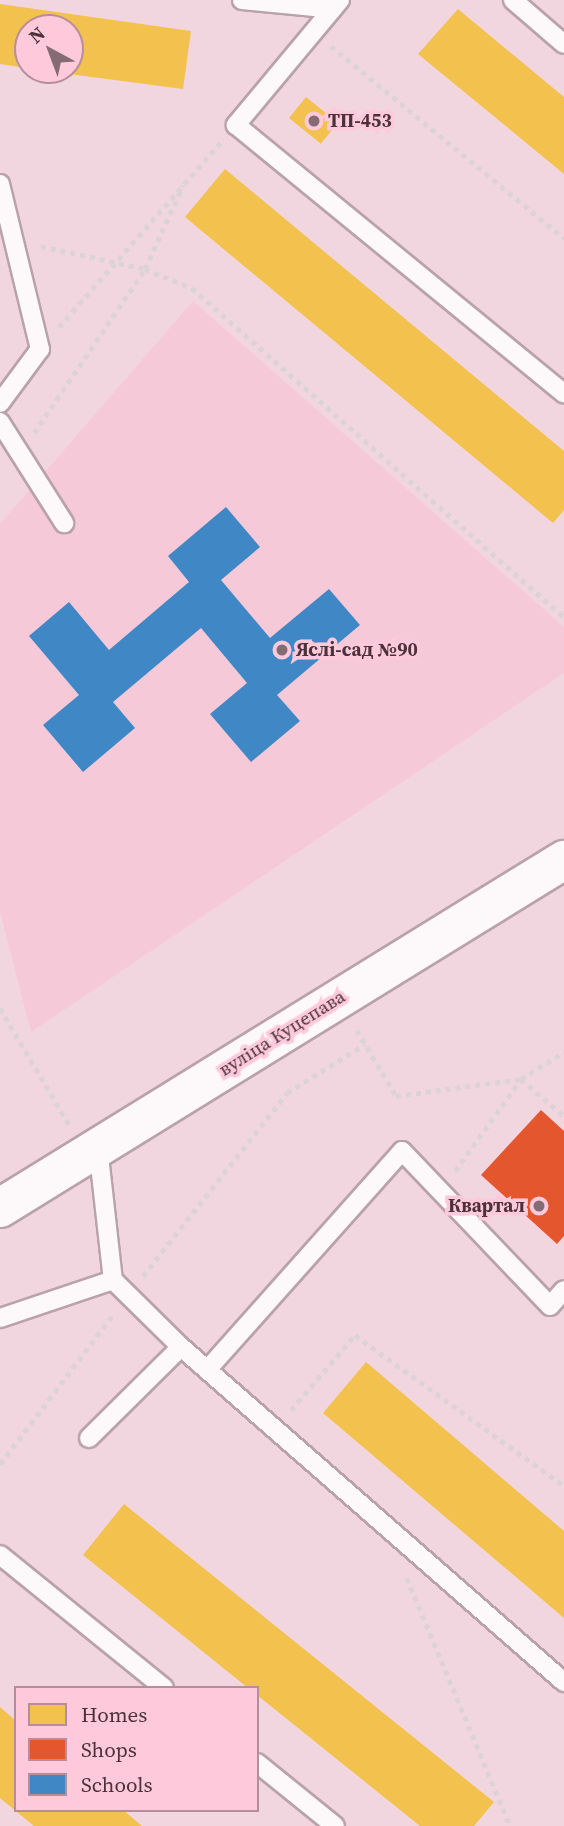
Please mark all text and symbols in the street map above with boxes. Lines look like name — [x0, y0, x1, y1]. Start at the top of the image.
north arrow — [14, 14, 84, 84]
text: N — [23, 20, 50, 49]
place label: ТП-453 — [328, 110, 392, 132]
marker: ТП-453 — [306, 113, 322, 129]
place label: Яслі-сад №90 — [296, 639, 418, 661]
marker: Яслі-сад №90 — [274, 642, 290, 658]
street label: вуліца Куцепава — [215, 985, 349, 1081]
place label: Квартал — [448, 1195, 525, 1217]
marker: Квартал — [531, 1198, 547, 1214]
legend — [14, 1686, 259, 1812]
text: Homes — [81, 1700, 147, 1729]
text: Shops — [81, 1735, 137, 1764]
text: Schools — [81, 1770, 153, 1799]

